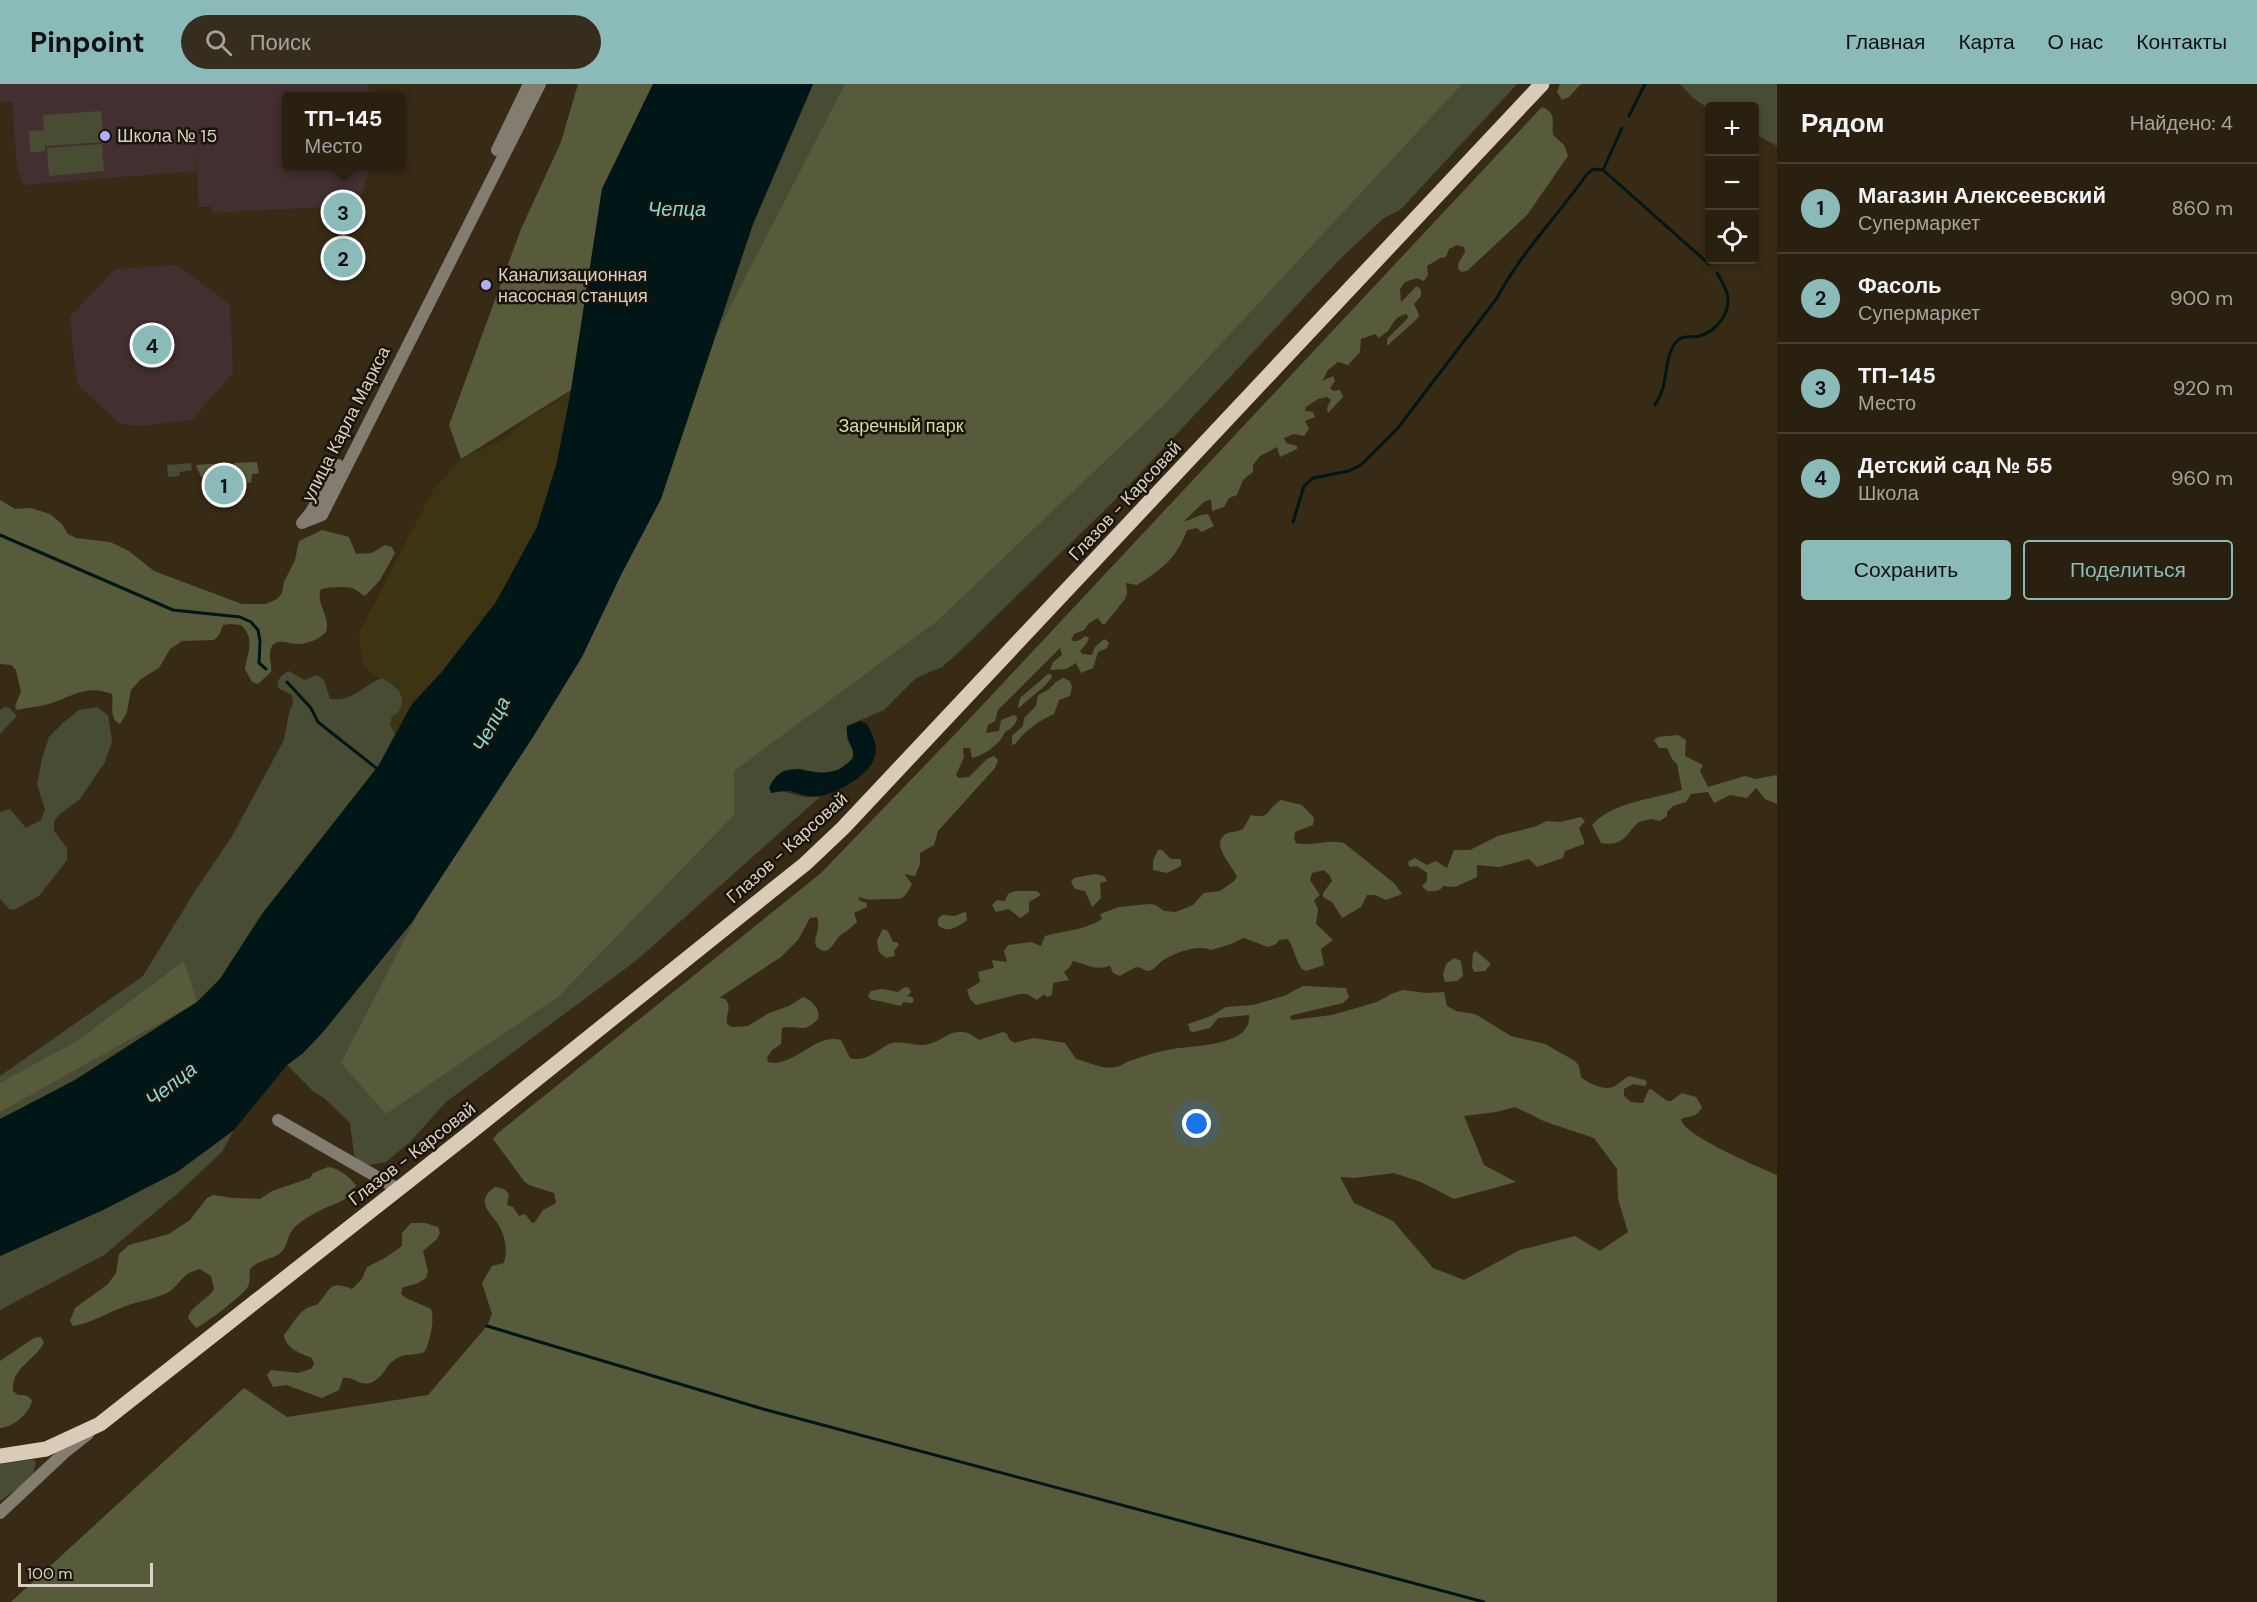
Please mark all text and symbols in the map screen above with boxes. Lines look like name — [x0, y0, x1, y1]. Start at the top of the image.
search box — [181, 15, 601, 69]
text: Pinpoint — [30, 24, 145, 61]
icon: search — [202, 26, 235, 59]
text: Поиск — [250, 28, 311, 57]
text: Главная — [1845, 28, 1925, 56]
text: Карта — [1958, 28, 2015, 56]
text: О нас — [2048, 28, 2103, 56]
text: Контакты — [2136, 28, 2227, 56]
popup — [282, 92, 405, 170]
map controls — [1705, 102, 1759, 264]
button: + — [1705, 102, 1759, 156]
text: ТП-145 — [305, 104, 382, 133]
text: Рядом — [1801, 106, 1884, 140]
text: Найдено: 4 — [2130, 110, 2233, 136]
place label: Школа № 15 — [117, 124, 217, 148]
marker: Школа № 15 — [98, 129, 112, 143]
text: Место — [305, 133, 363, 159]
button: − — [1705, 156, 1759, 210]
text: Магазин Алексеевский — [1858, 181, 2106, 210]
pin: 3 — [324, 190, 362, 234]
text: 1 — [1817, 195, 1824, 221]
text: 860 m — [2171, 195, 2233, 221]
water label: Чепца — [648, 196, 706, 222]
button: locate — [1705, 210, 1759, 264]
text: Супермаркет — [1858, 210, 1980, 236]
pin: 2 — [324, 236, 362, 280]
place label: Канализационная насосная станция — [498, 263, 648, 308]
text: Фасоль — [1858, 271, 1942, 300]
marker: Канализационная насосная станция — [479, 278, 493, 292]
text: 2 — [1815, 285, 1826, 311]
text: 900 m — [2170, 285, 2233, 311]
text: Супермаркет — [1858, 300, 1980, 326]
pin: 4 — [132, 322, 172, 368]
street label: улица Карла Маркса — [296, 341, 396, 506]
text: ТП-145 — [1858, 361, 1936, 390]
text: 3 — [1814, 375, 1827, 401]
text: 920 m — [2173, 375, 2233, 401]
text: Место — [1858, 390, 1916, 416]
park label: Заречный парк — [838, 414, 964, 438]
street label: Глазов - Карсовай — [1063, 436, 1187, 566]
text: Детский сад № 55 — [1858, 451, 2053, 480]
pin: 1 — [204, 462, 244, 508]
text: 4 — [1814, 465, 1827, 491]
text: 960 m — [2171, 465, 2233, 491]
text: Школа — [1858, 480, 1919, 506]
button: Сохранить — [1801, 540, 2011, 600]
button: Поделиться — [2023, 540, 2233, 600]
water label: Чепца — [466, 692, 516, 756]
street label: Глазов - Карсовай — [721, 787, 853, 909]
water label: Чепца — [140, 1056, 202, 1112]
street label: Глазов - Карсовай — [343, 1097, 481, 1211]
your location — [1182, 1109, 1211, 1138]
scale bar — [18, 1560, 153, 1588]
text: 100 m — [27, 1563, 72, 1584]

